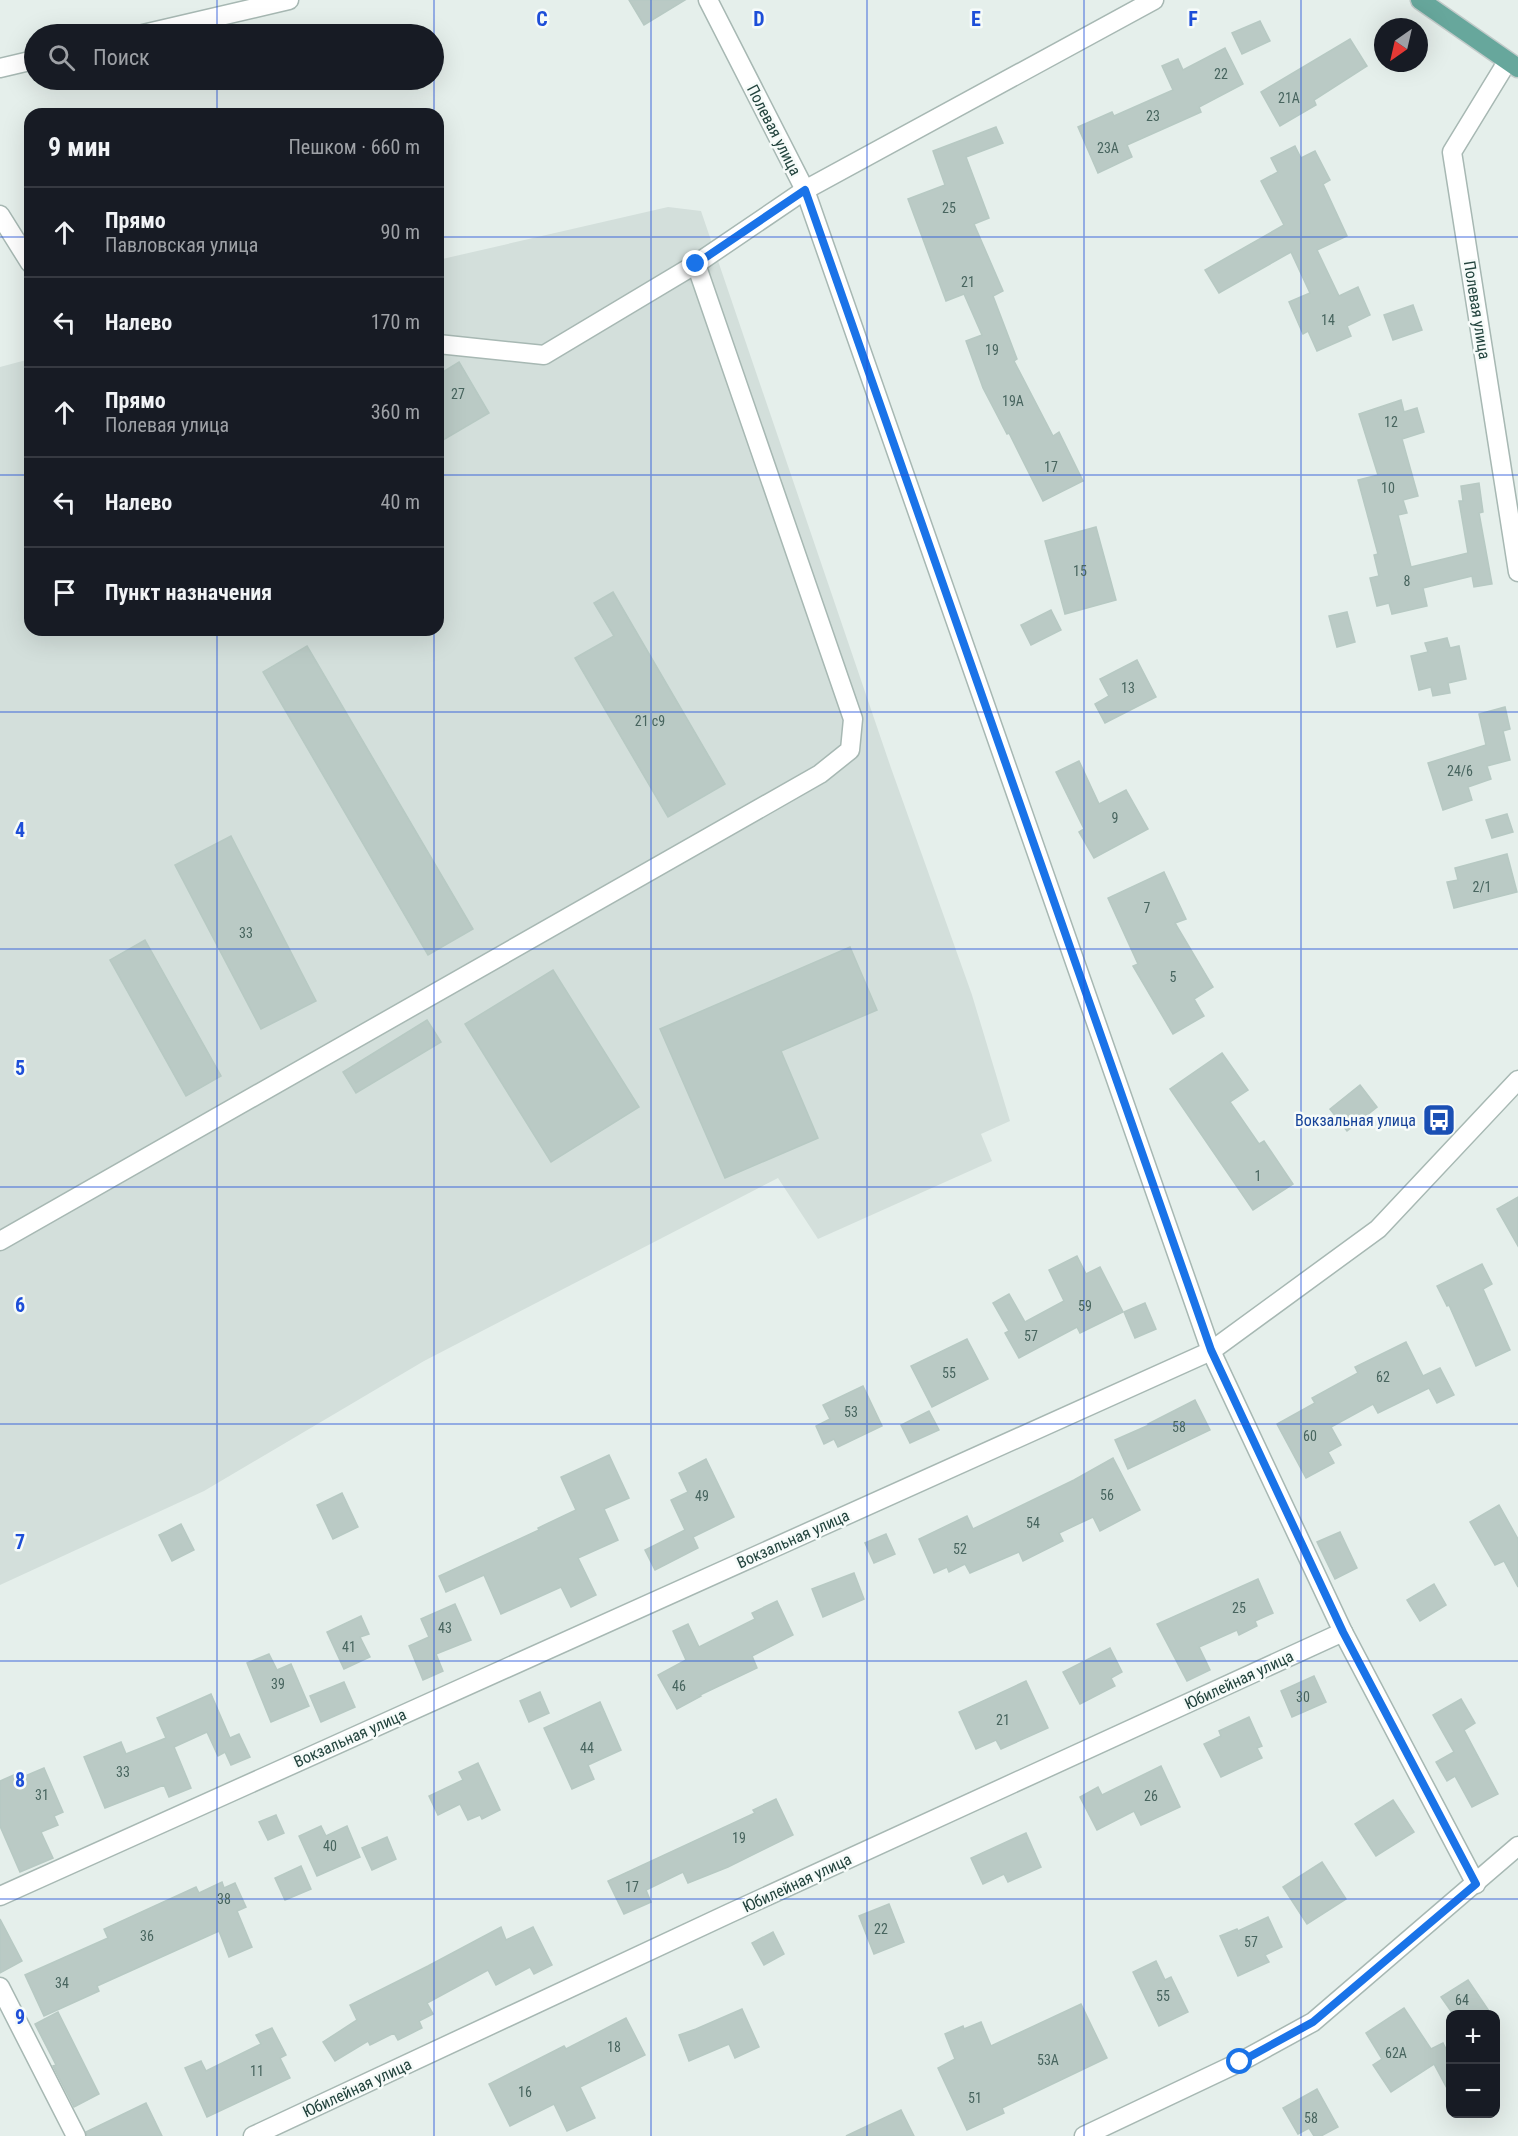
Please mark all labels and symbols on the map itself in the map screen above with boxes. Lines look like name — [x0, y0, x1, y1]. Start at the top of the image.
text: C — [536, 7, 548, 31]
text: D — [753, 7, 765, 31]
text: E — [971, 7, 981, 31]
text: F — [1188, 7, 1198, 31]
north arrow — [1374, 18, 1428, 72]
house number: 22 — [1214, 66, 1228, 82]
street label: Полевая улица — [743, 81, 805, 179]
house number: 21А — [1278, 90, 1300, 106]
house number: 23 — [1146, 108, 1160, 124]
house number: 23А — [1097, 140, 1119, 156]
house number: 25 — [942, 200, 956, 216]
route end — [682, 250, 708, 276]
street label: Полевая улица — [1460, 259, 1494, 361]
house number: 21 — [961, 274, 975, 290]
house number: 14 — [1321, 312, 1335, 328]
house number: 19 — [985, 342, 999, 358]
house number: 27 — [451, 386, 465, 402]
house number: 19А — [1002, 393, 1024, 409]
house number: 12 — [1384, 414, 1398, 430]
house number: 17 — [1044, 459, 1058, 475]
house number: 10 — [1381, 480, 1395, 496]
house number: 15 — [1073, 563, 1087, 579]
house number: 8 — [1404, 573, 1411, 589]
house number: 13 — [1121, 680, 1135, 696]
house number: 21 с9 — [635, 713, 665, 729]
house number: 24/6 — [1447, 763, 1473, 779]
house number: 9 — [1112, 810, 1118, 826]
text: 4 — [15, 818, 25, 842]
house number: 2/1 — [1472, 879, 1492, 895]
house number: 7 — [1144, 900, 1151, 916]
house number: 33 — [239, 925, 253, 941]
house number: 5 — [1170, 969, 1177, 985]
text: 5 — [15, 1056, 25, 1080]
bus stop icon: Вокзальная улица — [1421, 1102, 1457, 1138]
place label: Вокзальная улица — [1295, 1111, 1416, 1130]
house number: 1 — [1255, 1168, 1261, 1184]
text: 6 — [15, 1293, 25, 1317]
house number: 59 — [1078, 1298, 1092, 1314]
house number: 57 — [1024, 1328, 1038, 1344]
house number: 55 — [942, 1365, 956, 1381]
house number: 62 — [1376, 1369, 1390, 1385]
house number: 53 — [844, 1404, 858, 1420]
house number: 58 — [1172, 1419, 1186, 1435]
house number: 60 — [1303, 1428, 1317, 1444]
house number: 56 — [1100, 1487, 1114, 1503]
house number: 49 — [695, 1488, 709, 1504]
street label: Вокзальная улица — [734, 1506, 852, 1572]
house number: 54 — [1026, 1515, 1040, 1531]
text: 7 — [15, 1530, 25, 1554]
house number: 52 — [953, 1541, 967, 1557]
house number: 25 — [1232, 1600, 1246, 1616]
house number: 43 — [438, 1620, 452, 1636]
house number: 41 — [342, 1639, 356, 1655]
street label: Юбилейная улица — [1182, 1647, 1296, 1713]
house number: 39 — [271, 1676, 285, 1692]
house number: 46 — [672, 1678, 686, 1694]
house number: 30 — [1296, 1689, 1310, 1705]
street label: Вокзальная улица — [291, 1705, 409, 1771]
house number: 21 — [996, 1712, 1010, 1728]
house number: 44 — [580, 1740, 594, 1756]
house number: 33 — [116, 1764, 130, 1780]
text: 8 — [15, 1768, 25, 1792]
house number: 31 — [35, 1787, 49, 1803]
house number: 26 — [1144, 1788, 1158, 1804]
house number: 19 — [732, 1830, 746, 1846]
house number: 40 — [323, 1838, 337, 1854]
street label: Юбилейная улица — [740, 1850, 854, 1916]
house number: 17 — [625, 1879, 639, 1895]
house number: 38 — [217, 1891, 231, 1907]
house number: 22 — [874, 1921, 888, 1937]
house number: 36 — [140, 1928, 154, 1944]
house number: 57 — [1244, 1934, 1258, 1950]
house number: 34 — [55, 1975, 69, 1991]
house number: 55 — [1156, 1988, 1170, 2004]
house number: 64 — [1455, 1992, 1469, 2008]
text: 9 — [15, 2005, 25, 2029]
house number: 18 — [607, 2039, 621, 2055]
house number: 62А — [1385, 2045, 1407, 2061]
route start — [1226, 2048, 1252, 2074]
house number: 53А — [1037, 2052, 1059, 2068]
street label: Юбилейная улица — [300, 2055, 414, 2121]
house number: 11 — [250, 2063, 264, 2079]
house number: 16 — [518, 2084, 532, 2100]
house number: 51 — [968, 2090, 982, 2106]
house number: 58 — [1304, 2110, 1318, 2126]

